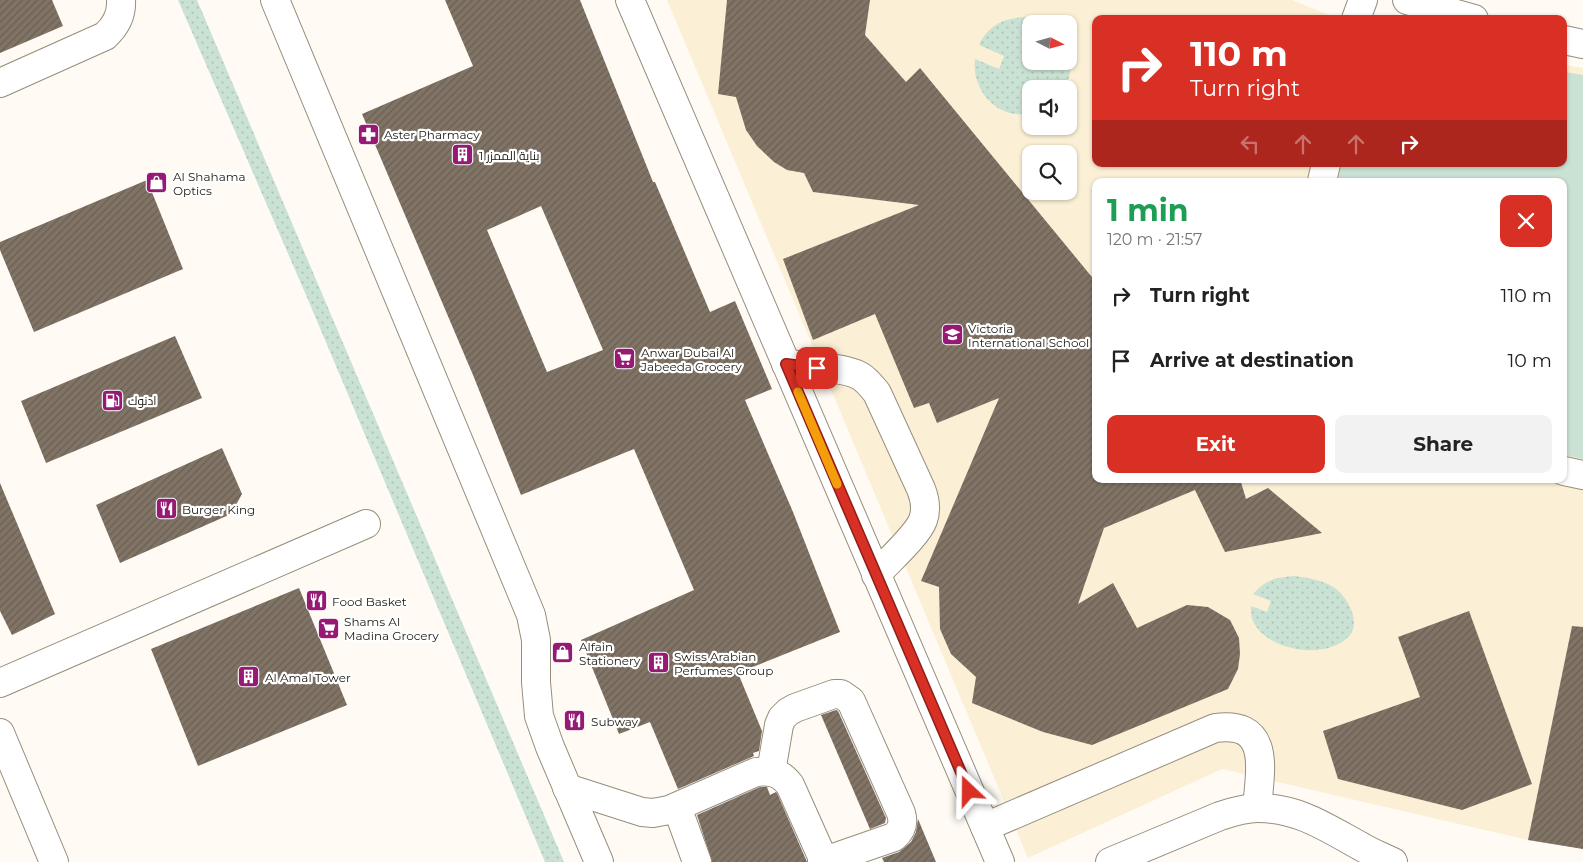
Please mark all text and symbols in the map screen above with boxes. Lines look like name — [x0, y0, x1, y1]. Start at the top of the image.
north arrow — [1022, 15, 1078, 70]
map controls — [1022, 15, 1077, 200]
text: 110 m — [1190, 32, 1288, 75]
icon: right — [1107, 35, 1172, 100]
text: Turn right — [1190, 75, 1300, 102]
button: sound — [1022, 80, 1077, 135]
pharmacy icon: Aster Pharmacy — [356, 122, 380, 146]
place label: Aster Pharmacy — [384, 127, 480, 142]
icon: left — [1236, 130, 1264, 158]
icon: ahead — [1289, 130, 1317, 158]
icon: ahead — [1342, 130, 1370, 158]
icon: right — [1395, 130, 1423, 158]
building icon: بناية الممزر 1 — [451, 143, 475, 167]
button: search — [1022, 145, 1077, 200]
place label: بناية الممزر 1 — [479, 148, 540, 163]
place label: Al Shahama Optics — [173, 169, 246, 198]
shop icon: Al Shahama Optics — [145, 171, 169, 195]
text: 1 min — [1107, 192, 1188, 229]
button: close — [1500, 195, 1552, 247]
text: 120 m · 21:57 — [1107, 230, 1203, 249]
icon: right — [1107, 282, 1135, 310]
text: Turn right — [1150, 284, 1250, 307]
text: 110 m — [1501, 284, 1552, 307]
place label: Victoria International School — [968, 321, 1089, 350]
school or university icon: Victoria International School — [940, 323, 964, 347]
place label: Anwar Dubai Al Jabeeda Grocery — [640, 345, 742, 374]
supermarket icon: Anwar Dubai Al Jabeeda Grocery — [613, 347, 637, 371]
pin — [796, 347, 838, 389]
icon: arrive — [1107, 347, 1135, 375]
text: Arrive at destination — [1150, 349, 1354, 372]
text: 10 m — [1507, 349, 1552, 372]
icon: arrive — [803, 354, 831, 382]
fuel station icon: ادنوك — [100, 388, 124, 412]
place label: ادنوك — [128, 393, 157, 408]
button: Exit — [1107, 415, 1325, 473]
button: Share — [1335, 415, 1552, 473]
restaurant icon: Burger King — [154, 497, 178, 521]
place label: Burger King — [182, 502, 255, 517]
restaurant icon: Food Basket — [304, 589, 328, 613]
place label: Food Basket — [332, 594, 407, 609]
place label: Shams Al Madina Grocery — [344, 614, 439, 643]
supermarket icon: Shams Al Madina Grocery — [316, 616, 340, 640]
place label: Alfain Stationery — [579, 639, 641, 668]
shop icon: Alfain Stationery — [551, 641, 575, 665]
place label: Swiss Arabian Perfumes Group — [674, 649, 773, 678]
building icon: Swiss Arabian Perfumes Group — [646, 651, 670, 675]
building icon: Al Amal Tower — [237, 665, 261, 689]
place label: Al Amal Tower — [265, 670, 351, 685]
restaurant icon: Subway — [563, 709, 587, 733]
place label: Subway — [591, 714, 639, 729]
position arrow — [942, 764, 994, 816]

